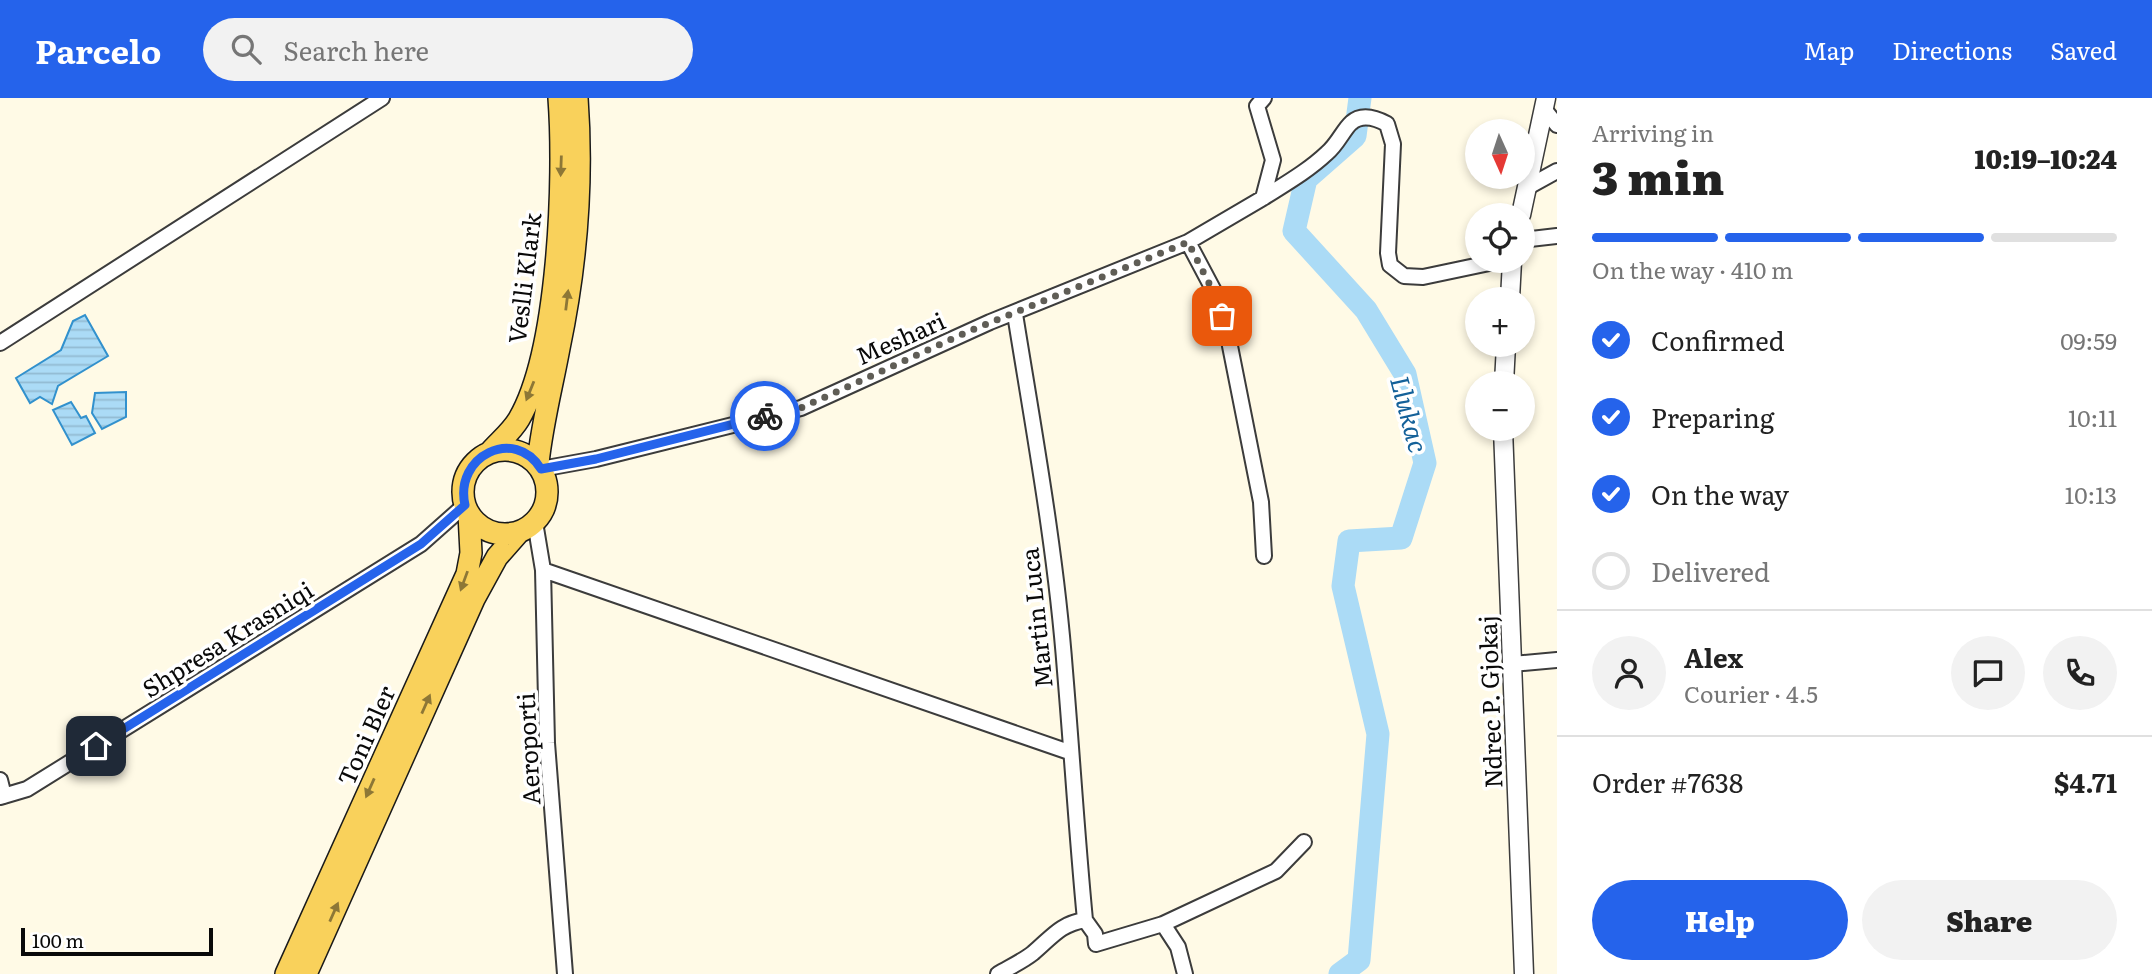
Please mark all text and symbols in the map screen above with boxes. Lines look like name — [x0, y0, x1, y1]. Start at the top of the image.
search box — [203, 18, 693, 81]
text: Parcelo — [35, 25, 161, 74]
icon: search — [227, 30, 265, 68]
text: Search here — [283, 30, 429, 69]
text: Map — [1803, 32, 1854, 67]
text: Directions — [1892, 32, 2012, 67]
text: Saved — [2050, 32, 2117, 67]
text: Arriving in — [1592, 115, 1714, 149]
north arrow — [1465, 119, 1535, 189]
map controls — [1465, 119, 1535, 441]
text: 10:19–10:24 — [1975, 138, 2117, 177]
text: 3 min — [1592, 141, 1724, 209]
one-way arrow — [555, 155, 566, 177]
button: locate — [1465, 203, 1535, 273]
street label: Veslli Klark — [498, 210, 548, 345]
text: On the way · 410 m — [1592, 252, 1793, 286]
pin — [1192, 286, 1252, 346]
button: + — [1465, 287, 1535, 357]
one-way arrow — [561, 289, 572, 311]
icon: bag — [1203, 297, 1241, 335]
street label: Meshari — [850, 302, 950, 372]
text: Confirmed — [1651, 320, 1785, 359]
icon: check — [1592, 321, 1630, 359]
text: 09:59 — [2060, 323, 2117, 357]
water label: Llukac — [1382, 371, 1440, 457]
button: − — [1465, 371, 1535, 441]
one-way arrow — [525, 380, 536, 401]
courier — [730, 381, 800, 451]
icon: bike — [746, 397, 784, 435]
text: Preparing — [1651, 397, 1774, 436]
icon: check — [1592, 398, 1630, 436]
text: 10:11 — [2068, 400, 2117, 434]
text: On the way — [1651, 474, 1789, 513]
icon: check — [1592, 475, 1630, 513]
text: 10:13 — [2065, 477, 2117, 511]
street label: Martin Luca — [1010, 546, 1060, 690]
text: Delivered — [1651, 551, 1770, 590]
street label: Shpresa Krasniqi — [135, 571, 319, 705]
one-way arrow — [458, 571, 469, 592]
street label: Ndrec P. Gjokaj — [1468, 615, 1510, 789]
button: person — [1592, 636, 1666, 710]
button: chat — [1951, 636, 2025, 710]
button: phone — [2043, 636, 2117, 710]
text: Alex — [1684, 637, 1743, 676]
text: Courier · 4.5 — [1684, 676, 1818, 710]
street label: Toni Bler — [328, 679, 403, 790]
street label: Aeroporti — [507, 692, 547, 806]
one-way arrow — [420, 694, 432, 714]
pin — [66, 716, 126, 776]
icon: home — [77, 727, 115, 765]
text: Order #7638 — [1592, 762, 1743, 801]
text: $4.71 — [2054, 762, 2117, 801]
one-way arrow — [364, 778, 376, 798]
button: Help — [1592, 880, 1848, 960]
button: Share — [1862, 880, 2117, 960]
one-way arrow — [328, 902, 340, 922]
scale bar — [21, 925, 214, 957]
text: 100 m — [32, 926, 84, 954]

